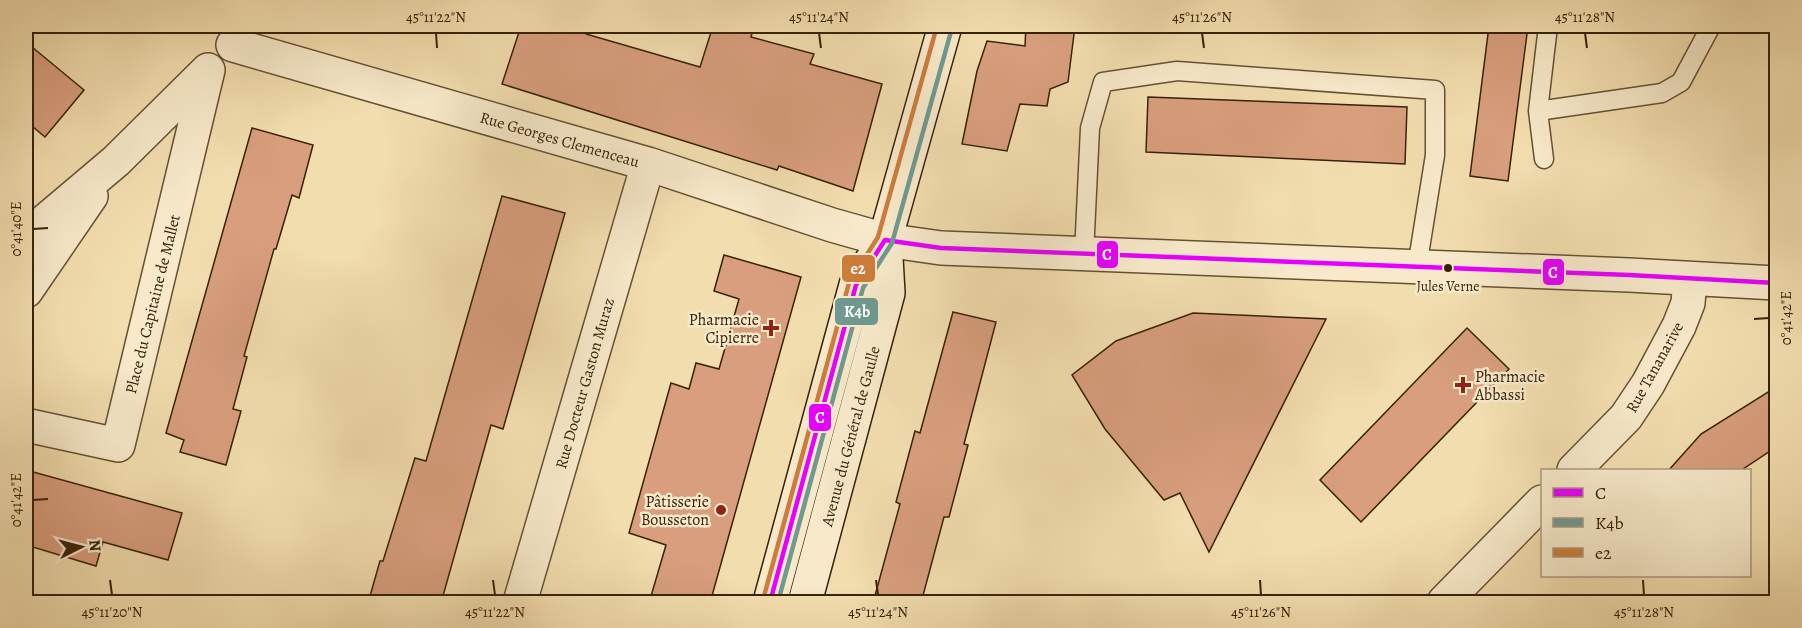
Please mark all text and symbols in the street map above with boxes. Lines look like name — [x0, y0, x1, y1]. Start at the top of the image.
text: 45°11'22"N — [406, 7, 466, 27]
text: 45°11'24"N — [789, 7, 849, 27]
text: 45°11'26"N — [1172, 7, 1232, 27]
text: 45°11'28"N — [1555, 7, 1615, 27]
street label: Rue Georges Clemenceau — [477, 107, 642, 173]
text: 0°41'40"E — [6, 201, 26, 257]
street label: Place du Capitaine de Mallet — [120, 212, 186, 396]
line badge: C — [1096, 240, 1119, 269]
text: C — [1102, 244, 1112, 266]
line badge: e2 — [841, 254, 876, 283]
text: e2 — [850, 258, 866, 280]
line badge: C — [1542, 258, 1565, 286]
marker: Jules Verne — [1442, 262, 1454, 274]
text: C — [1548, 262, 1558, 284]
place label: Jules Verne — [1417, 277, 1479, 296]
text: 0°41'42"E — [1776, 291, 1796, 345]
street label: Rue Docteur Gaston Muraz — [550, 295, 620, 471]
line badge: K4b — [834, 297, 879, 326]
text: K4b — [844, 301, 870, 323]
place label: Pharmacie Cipierre — [689, 309, 759, 349]
street label: Rue Tananarive — [1621, 318, 1689, 417]
marker: Pharmacie Cipierre — [764, 321, 778, 335]
street label: Avenue du Général de Gaulle — [816, 344, 886, 530]
place label: Pharmacie Abbassi — [1474, 366, 1545, 406]
marker: Pharmacie Abbassi — [1456, 378, 1470, 392]
line badge: C — [808, 403, 832, 432]
text: C — [815, 407, 825, 429]
legend — [1541, 469, 1751, 577]
text: 0°41'42"E — [6, 473, 26, 527]
text: C — [1595, 481, 1606, 505]
place label: Pâtisserie Bousseton — [641, 491, 709, 531]
marker: Pâtisserie Bousseton — [714, 503, 728, 517]
text: K4b — [1595, 511, 1624, 535]
north arrow — [51, 517, 111, 577]
text: N — [83, 539, 107, 553]
text: e2 — [1595, 541, 1612, 565]
text: 45°11'20"N — [81, 602, 143, 622]
text: 45°11'22"N — [465, 602, 525, 622]
text: 45°11'24"N — [848, 602, 908, 622]
text: 45°11'26"N — [1231, 602, 1291, 622]
text: 45°11'28"N — [1614, 602, 1674, 622]

